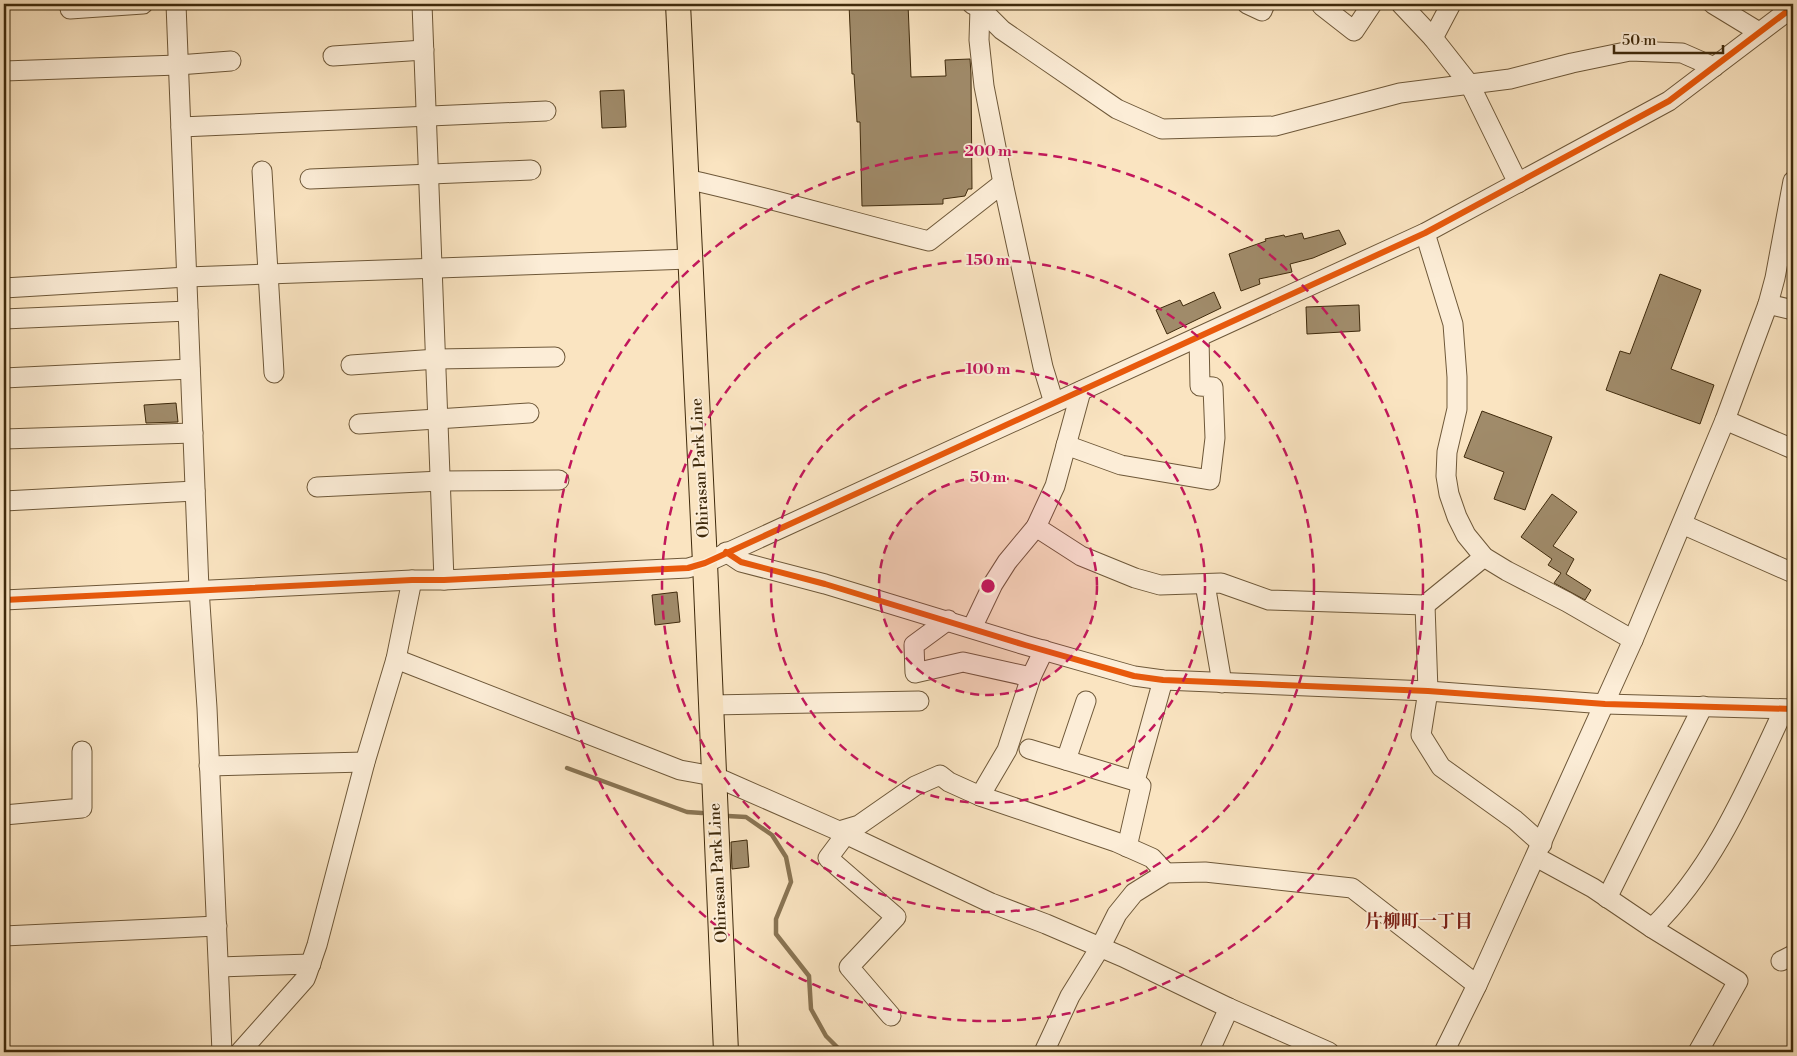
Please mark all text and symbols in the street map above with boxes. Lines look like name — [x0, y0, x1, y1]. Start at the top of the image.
scale bar — [1614, 22, 1723, 54]
text: 50 m — [1622, 31, 1656, 50]
text: 200 m — [964, 142, 1012, 161]
text: 150 m — [966, 251, 1010, 270]
text: 100 m — [966, 360, 1011, 379]
street label: Ohirasan Park Line — [686, 397, 714, 539]
text: 50 m — [970, 468, 1006, 487]
centre of rings — [979, 577, 997, 595]
street label: Ohirasan Park Line — [704, 802, 732, 944]
district label: 片柳町一丁目 — [1365, 910, 1473, 933]

